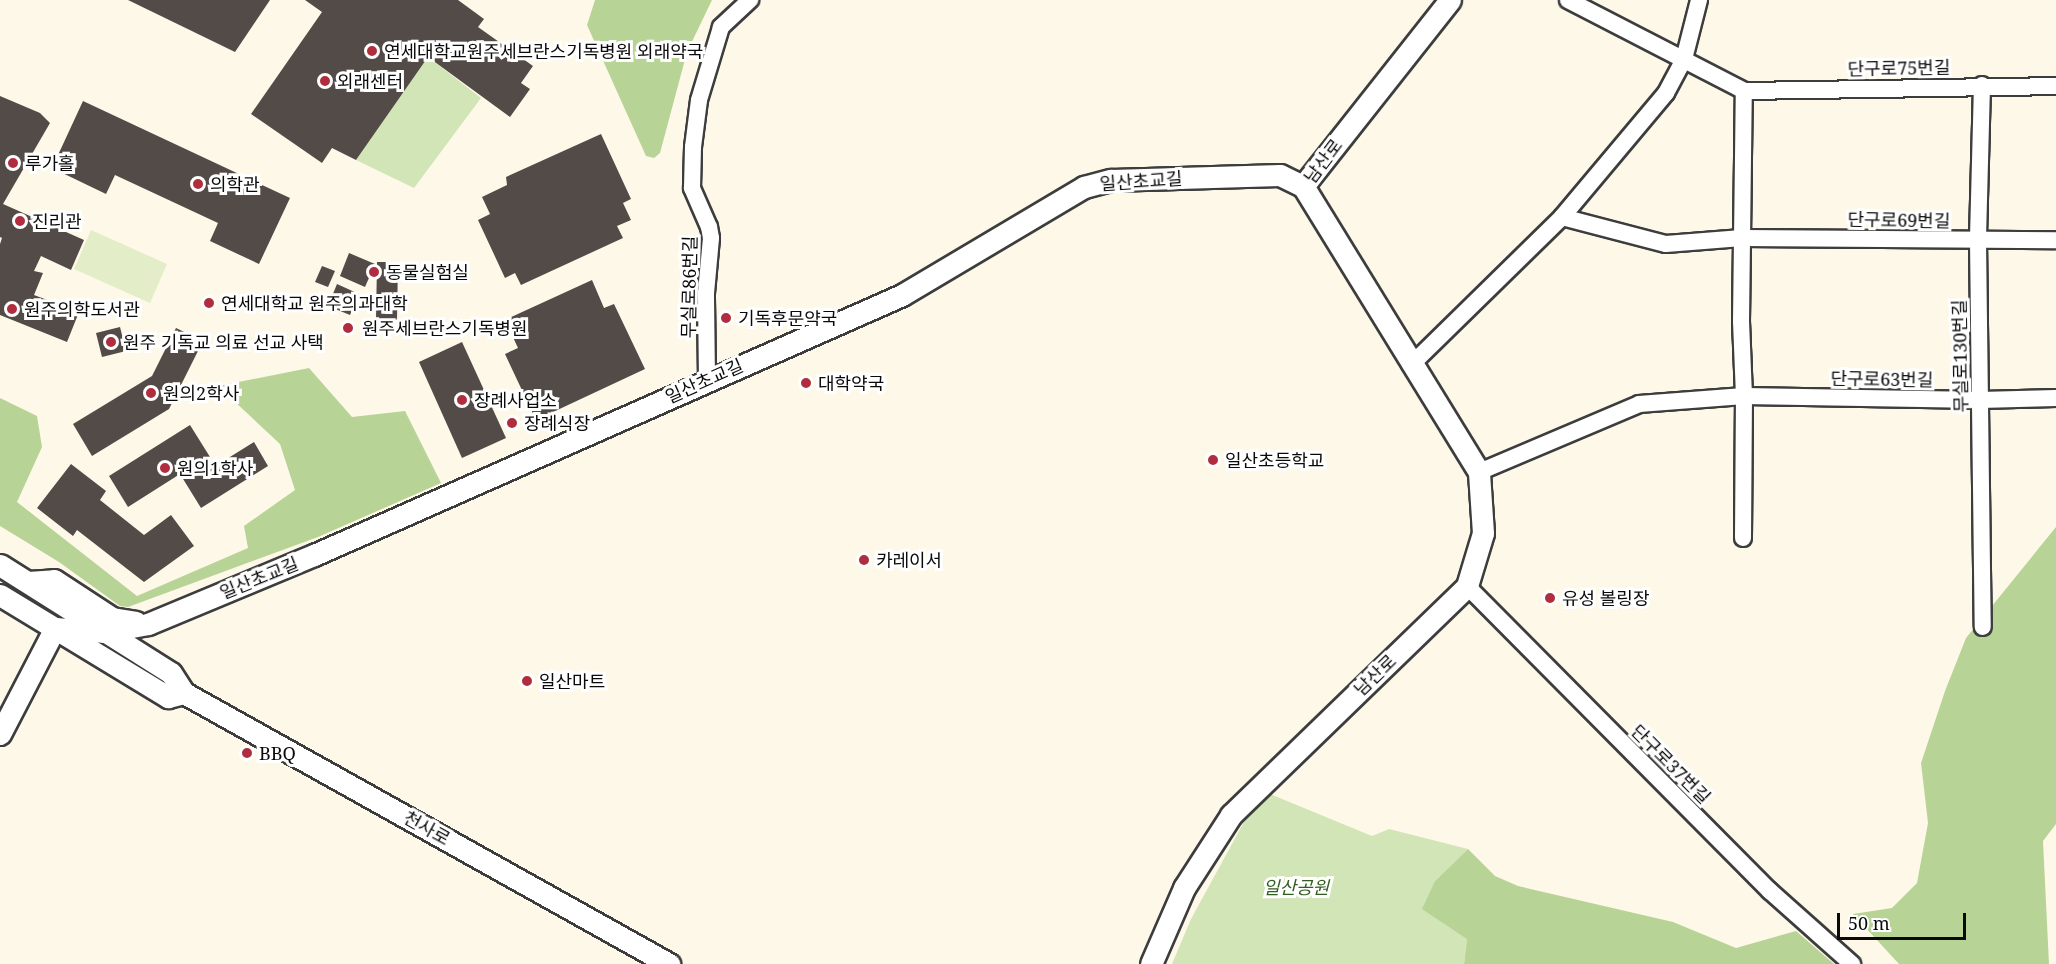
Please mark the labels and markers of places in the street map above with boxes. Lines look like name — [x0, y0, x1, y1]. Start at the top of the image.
place label: 연세대학교원주세브란스기독병원 외래약국 — [384, 40, 703, 62]
marker: 연세대학교원주세브란스기독병원 외래약국 — [365, 44, 379, 58]
place label: 외래센터 — [337, 70, 403, 92]
marker: 외래센터 — [318, 74, 332, 88]
place label: 루가홀 — [25, 152, 75, 174]
marker: 루가홀 — [6, 156, 20, 170]
place label: 의학관 — [210, 173, 260, 195]
marker: 의학관 — [191, 177, 205, 191]
place label: 진리관 — [32, 210, 82, 232]
marker: 진리관 — [13, 214, 27, 228]
place label: 동물실험실 — [386, 261, 469, 283]
marker: 동물실험실 — [367, 265, 381, 279]
place label: 연세대학교 원주의과대학 — [221, 292, 408, 314]
marker: 연세대학교 원주의과대학 — [202, 296, 216, 310]
place label: 원주의학도서관 — [24, 298, 140, 320]
marker: 원주의학도서관 — [5, 302, 19, 316]
place label: 기독후문약국 — [738, 307, 837, 329]
marker: 기독후문약국 — [719, 311, 733, 325]
place label: 원주세브란스기독병원 — [362, 317, 528, 339]
marker: 원주세브란스기독병원 — [339, 319, 357, 337]
place label: 원주 기독교 의료 선교 사택 — [123, 331, 324, 353]
marker: 원주 기독교 의료 선교 사택 — [104, 335, 118, 349]
place label: 대학약국 — [818, 372, 884, 394]
marker: 대학약국 — [799, 376, 813, 390]
place label: 원의2학사 — [163, 382, 239, 404]
marker: 원의2학사 — [144, 386, 158, 400]
place label: 장례사업소 — [474, 389, 557, 411]
marker: 장례사업소 — [455, 393, 469, 407]
place label: 장례식장 — [524, 412, 590, 434]
marker: 장례식장 — [505, 416, 519, 430]
place label: 일산초등학교 — [1225, 449, 1324, 471]
marker: 일산초등학교 — [1206, 453, 1220, 467]
place label: 원의1학사 — [177, 457, 253, 479]
marker: 원의1학사 — [158, 461, 172, 475]
place label: 카레이서 — [876, 549, 942, 571]
marker: 카레이서 — [857, 553, 871, 567]
place label: 유성 볼링장 — [1562, 587, 1649, 609]
marker: 유성 볼링장 — [1543, 591, 1557, 605]
place label: 일산마트 — [539, 670, 605, 692]
marker: 일산마트 — [520, 674, 534, 688]
place label: BBQ — [259, 742, 296, 764]
marker: BBQ — [240, 746, 254, 760]

